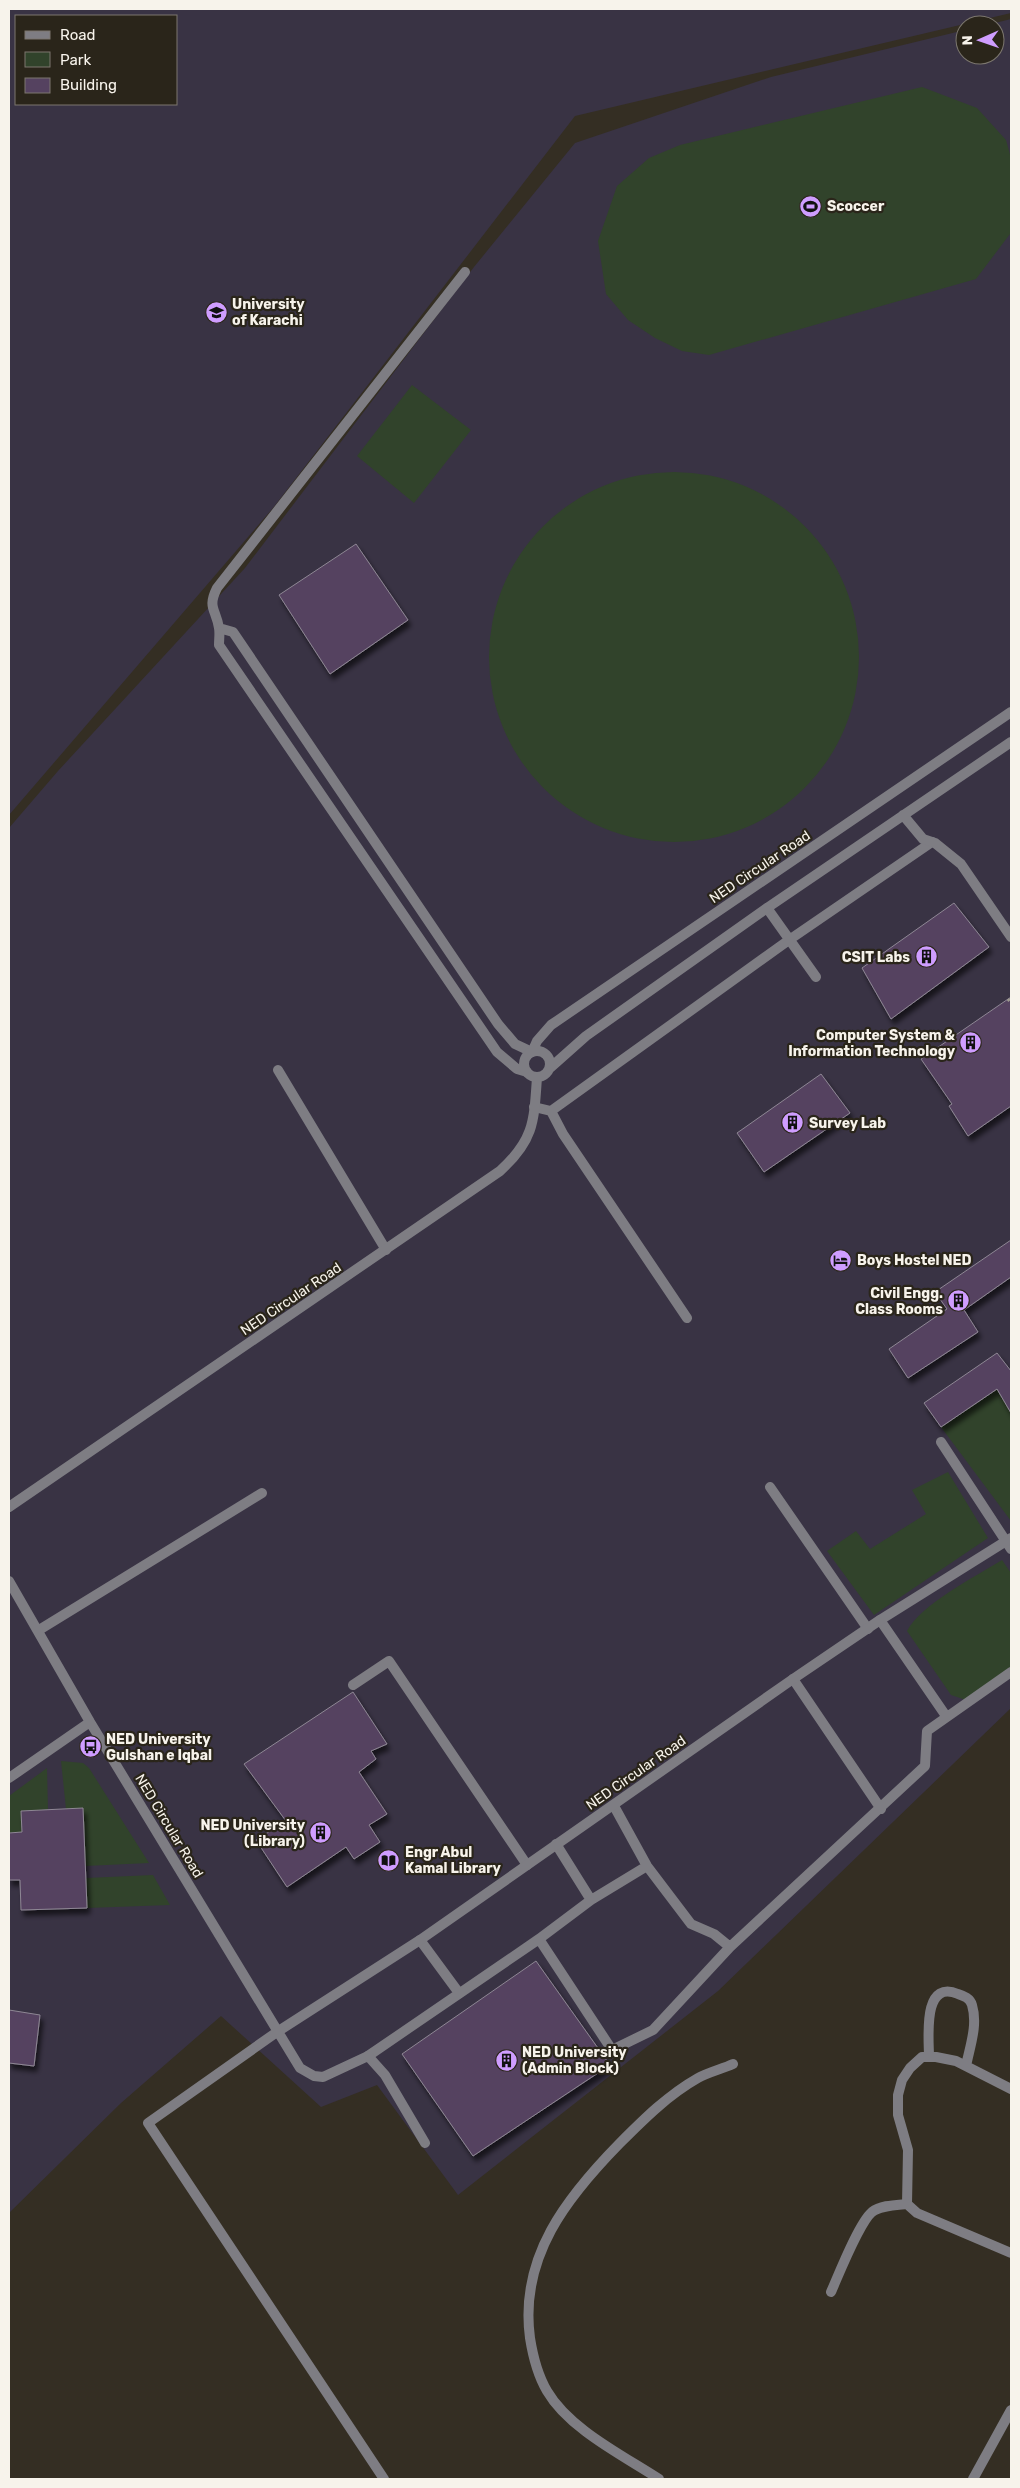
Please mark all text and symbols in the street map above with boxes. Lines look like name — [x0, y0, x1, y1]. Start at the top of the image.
legend — [15, 15, 178, 105]
north arrow — [955, 15, 1005, 65]
text: Road — [60, 26, 96, 44]
text: N — [959, 35, 976, 46]
text: Park — [60, 51, 91, 69]
text: Building — [60, 76, 117, 94]
sports icon: Scoccer — [799, 194, 823, 218]
place label: Scoccer — [827, 198, 885, 215]
place label: University of Karachi — [232, 296, 305, 329]
school or university icon: University of Karachi — [204, 300, 228, 324]
street label: NED Circular Road — [706, 827, 814, 907]
building icon: CSIT Labs — [914, 945, 938, 969]
place label: CSIT Labs — [842, 949, 910, 966]
place label: Computer System & Information Technology — [788, 1027, 956, 1060]
building icon: Computer System & Information Technology — [959, 1031, 983, 1055]
building icon: Survey Lab — [781, 1111, 805, 1135]
place label: Survey Lab — [809, 1115, 886, 1132]
hotel icon: Boys Hostel NED — [829, 1248, 853, 1272]
place label: Boys Hostel NED — [857, 1252, 972, 1269]
street label: NED Circular Road — [237, 1259, 345, 1339]
place label: Civil Engg. Class Rooms — [855, 1285, 943, 1318]
building icon: Civil Engg. Class Rooms — [947, 1289, 971, 1313]
place label: NED University Gulshan e Iqbal — [106, 1731, 212, 1764]
street label: NED Circular Road — [583, 1732, 689, 1814]
bus stop icon: NED University Gulshan e Iqbal — [78, 1735, 102, 1759]
street label: NED Circular Road — [131, 1771, 207, 1881]
place label: NED University (Library) — [200, 1817, 306, 1850]
building icon: NED University (Library) — [309, 1821, 333, 1845]
place label: Engr Abul Kamal Library — [405, 1844, 502, 1877]
library icon: Engr Abul Kamal Library — [377, 1848, 401, 1872]
place label: NED University (Admin Block) — [522, 2044, 627, 2077]
building icon: NED University (Admin Block) — [494, 2048, 518, 2072]

